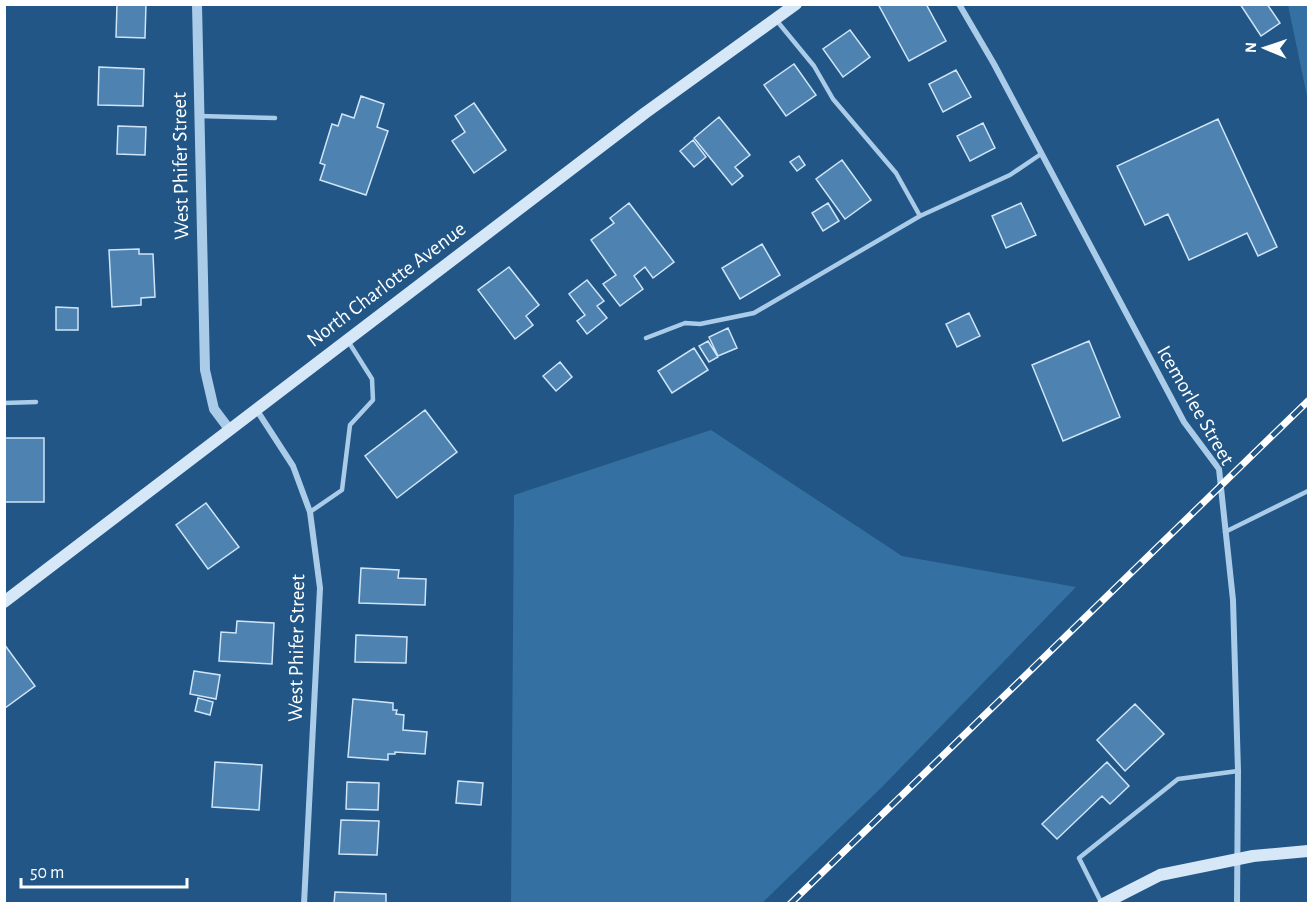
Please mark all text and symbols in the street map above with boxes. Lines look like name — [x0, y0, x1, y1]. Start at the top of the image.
north arrow — [1235, 18, 1295, 78]
text: N — [1243, 42, 1259, 53]
street label: West Phifer Street — [169, 92, 192, 240]
street label: North Charlotte Avenue — [303, 218, 470, 351]
street label: Icemorlee Street — [1153, 342, 1238, 469]
street label: West Phifer Street — [285, 574, 308, 722]
scale bar — [21, 851, 188, 889]
text: 50 m — [30, 864, 64, 882]

